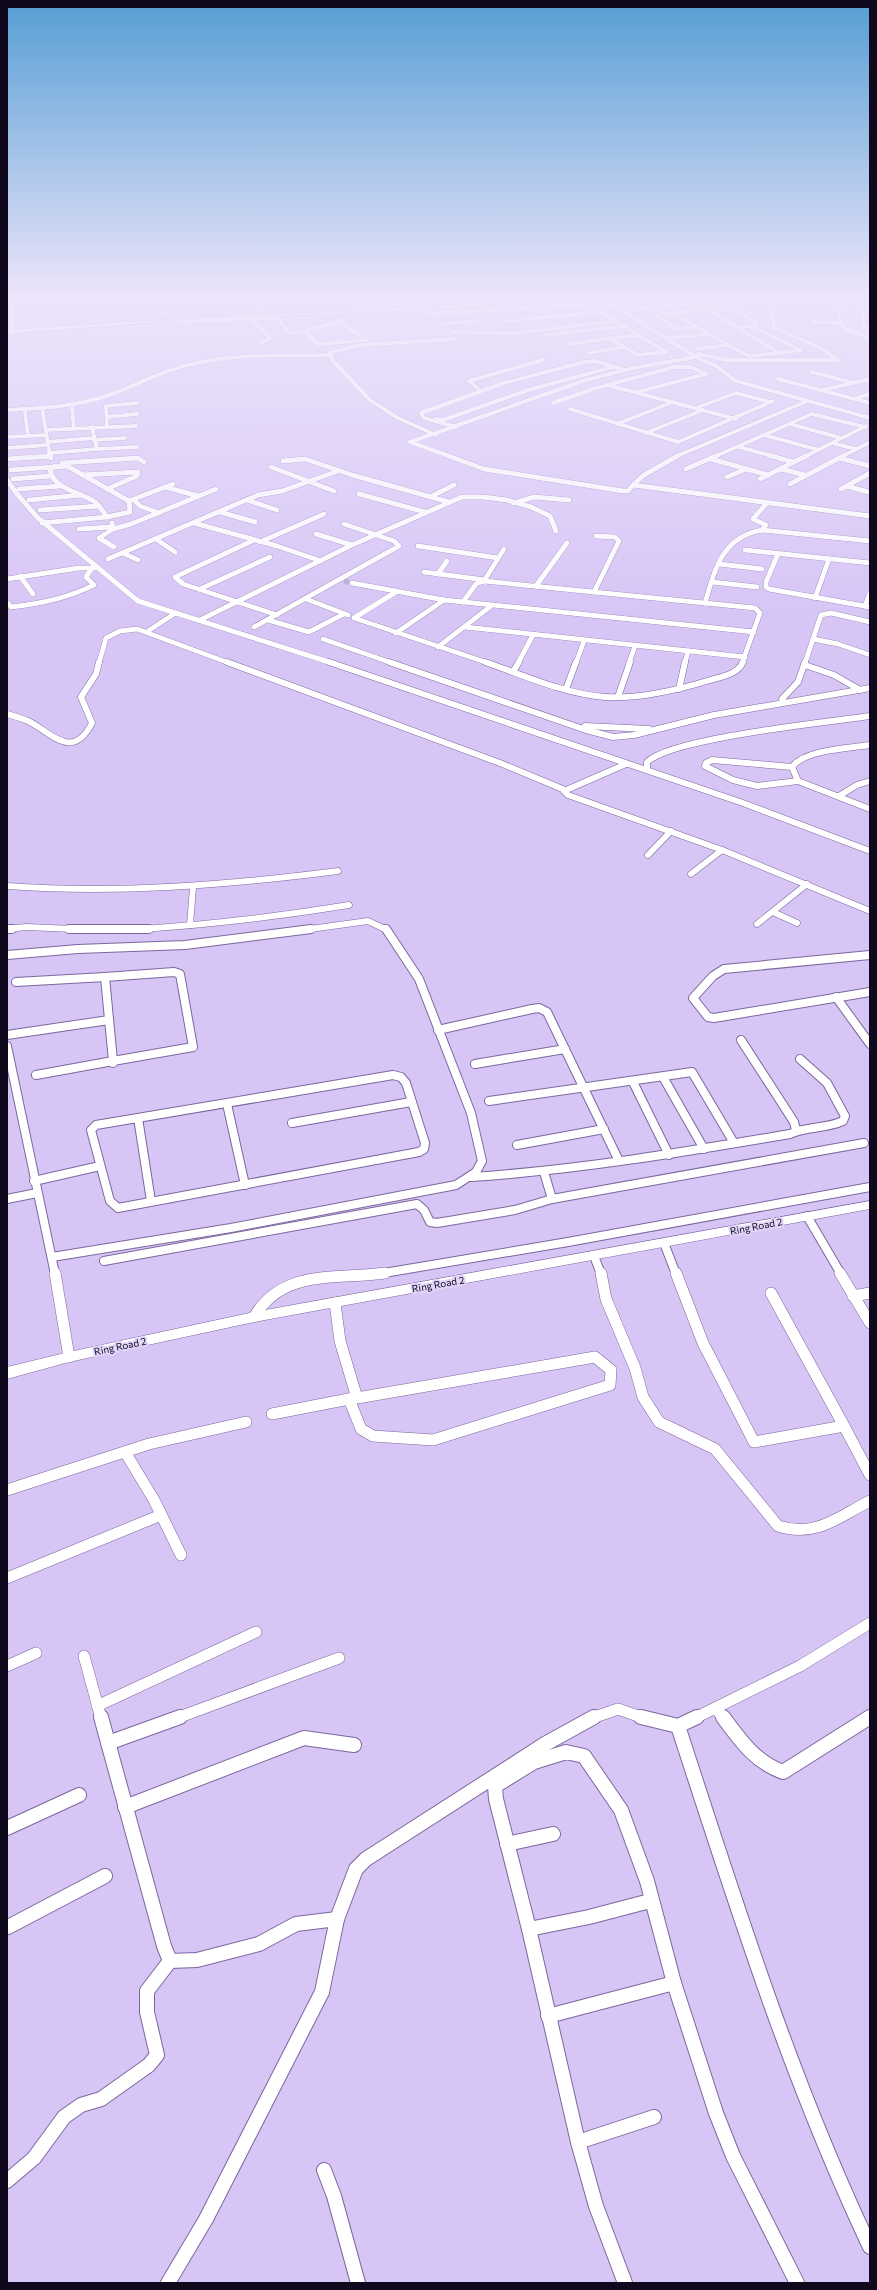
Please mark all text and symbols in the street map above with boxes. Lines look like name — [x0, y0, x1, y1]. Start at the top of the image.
street label: Ring Road 2 — [729, 1215, 784, 1237]
street label: Ring Road 2 — [411, 1273, 466, 1295]
street label: Ring Road 2 — [93, 1335, 148, 1357]

